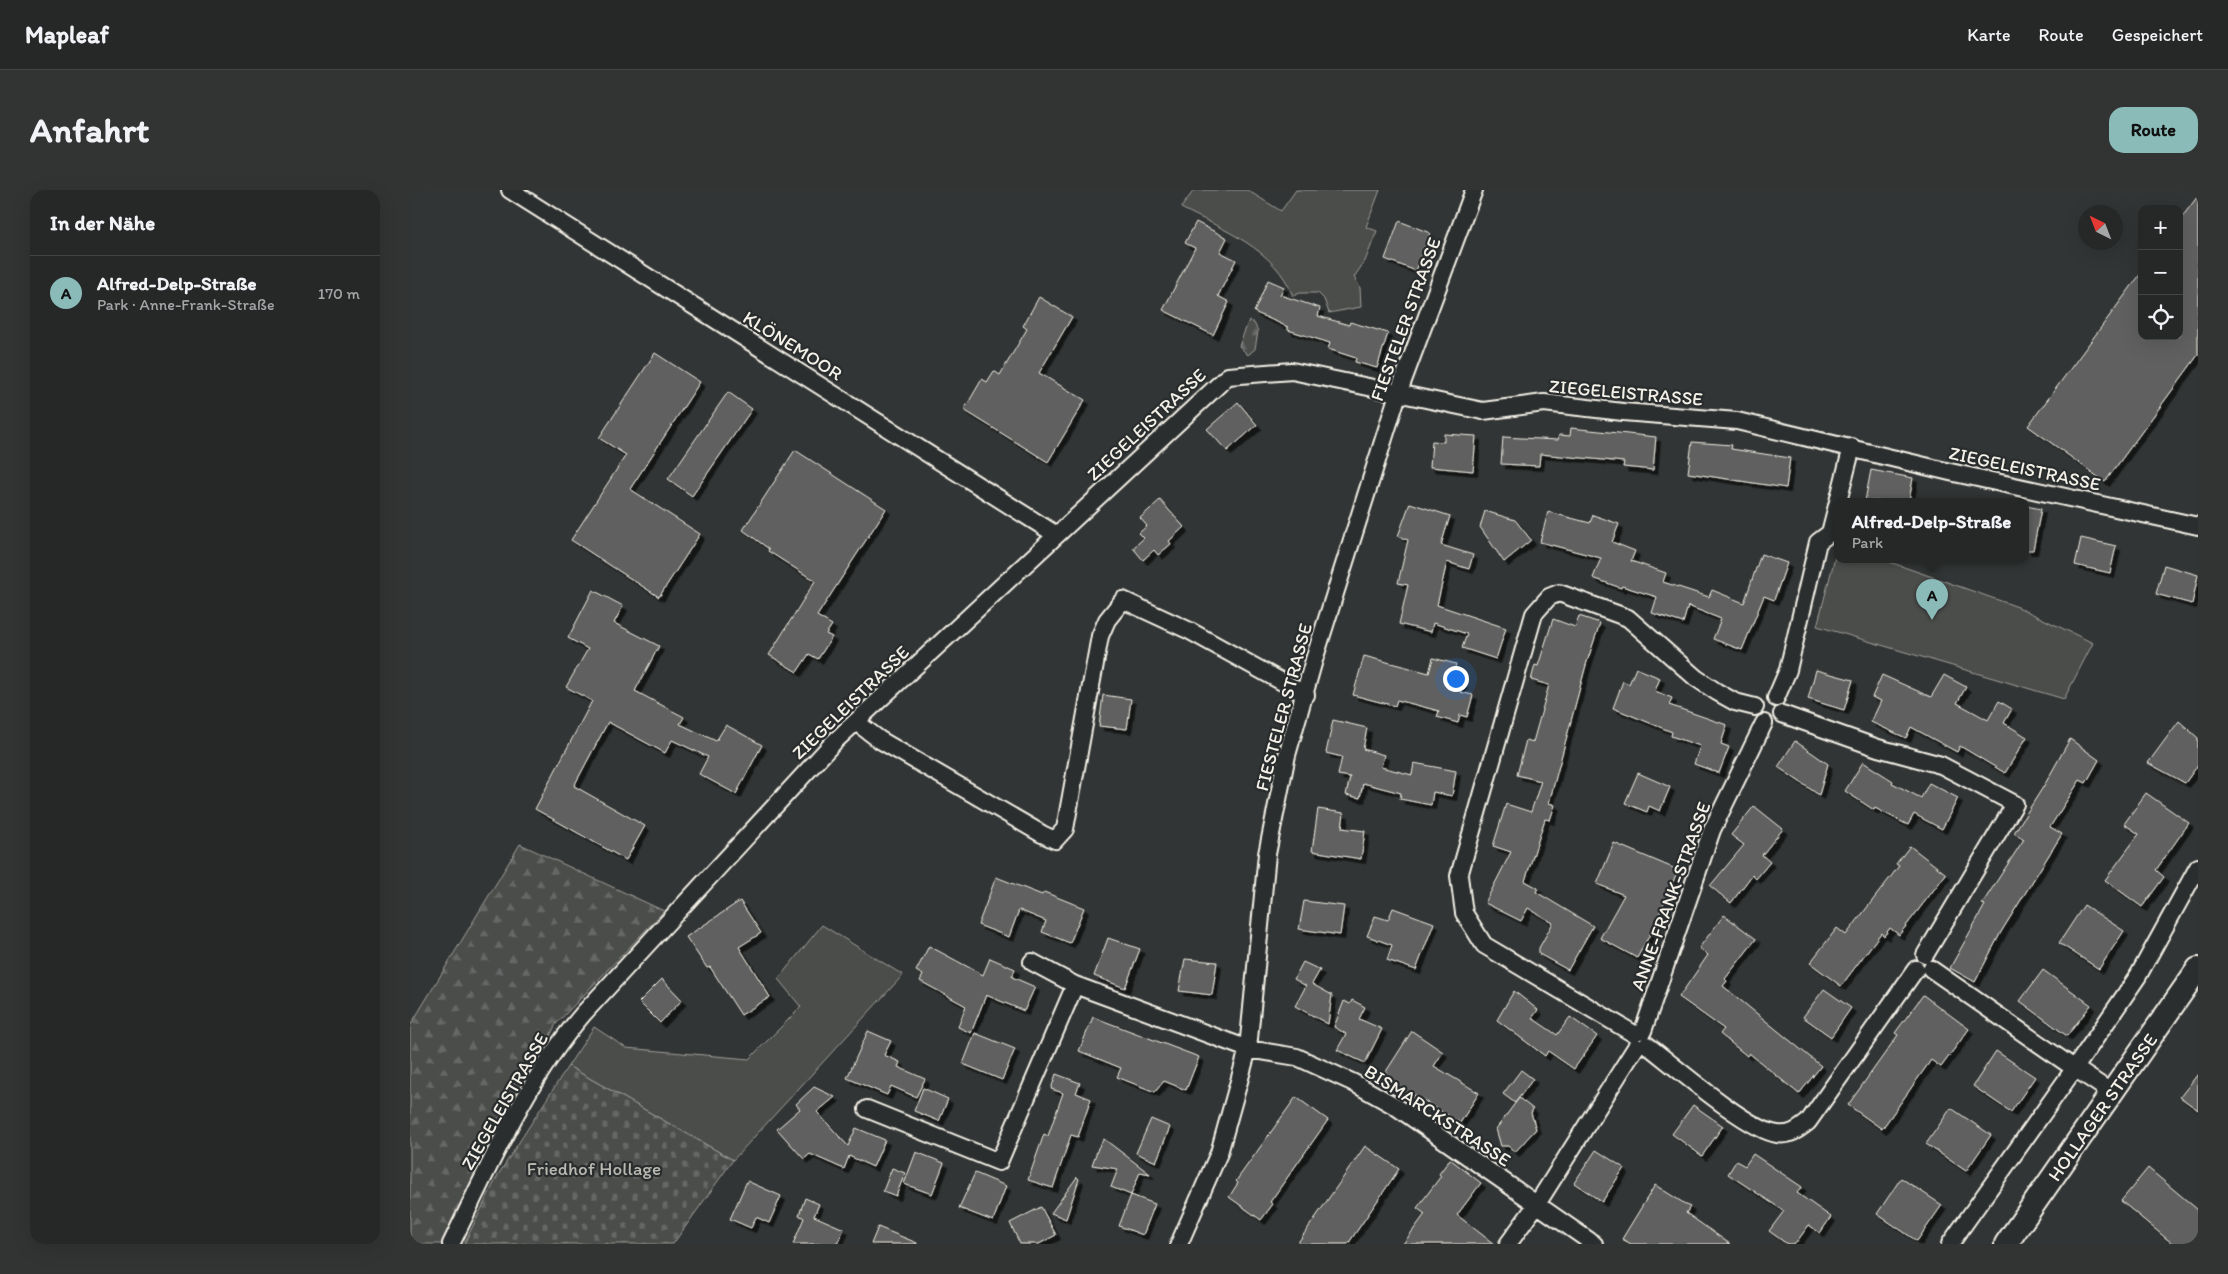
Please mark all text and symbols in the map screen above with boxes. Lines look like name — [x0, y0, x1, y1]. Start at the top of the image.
text: Mapleaf — [25, 20, 109, 49]
text: Karte — [1967, 24, 2010, 46]
text: Route — [2038, 24, 2084, 46]
text: Gespeichert — [2112, 24, 2203, 46]
button: Route — [2109, 107, 2198, 153]
text: Anfahrt — [30, 109, 149, 151]
north arrow — [2078, 205, 2123, 250]
map controls — [2138, 205, 2183, 340]
button: + — [2138, 205, 2183, 250]
text: In der Nähe — [50, 210, 155, 235]
street label: FIESTELER STRASSE — [1365, 234, 1446, 404]
button: − — [2138, 250, 2183, 295]
text: Alfred-Delp-Straße — [97, 272, 257, 295]
text: A — [61, 284, 71, 303]
text: 170 m — [318, 284, 360, 303]
text: Park · Anne-Frank-Straße — [97, 295, 275, 314]
button: locate — [2138, 295, 2183, 340]
street label: KLÖNEMOOR — [739, 306, 847, 385]
street label: ZIEGELEISTRASSE — [1082, 363, 1211, 485]
street label: ZIEGELEISTRASSE — [1548, 374, 1704, 411]
street label: ZIEGELEISTRASSE — [1947, 441, 2103, 496]
popup — [1834, 498, 2029, 563]
text: Alfred-Delp-Straße — [1852, 510, 2011, 533]
text: Park — [1852, 533, 1883, 552]
pin: A — [1916, 579, 1948, 620]
street label: FIESTELER STRASSE — [1250, 621, 1317, 793]
street label: ZIEGELEISTRASSE — [787, 641, 914, 764]
your location — [1443, 666, 1469, 692]
street label: ANNE-FRANK-STRASSE — [1626, 798, 1715, 994]
street label: ZIEGELEISTRASSE — [456, 1029, 553, 1174]
street label: HOLLAGER STRASSE — [2043, 1029, 2162, 1186]
street label: BISMARCKSTRASSE — [1360, 1059, 1516, 1172]
park label: Friedhof Hollage — [527, 1157, 661, 1180]

